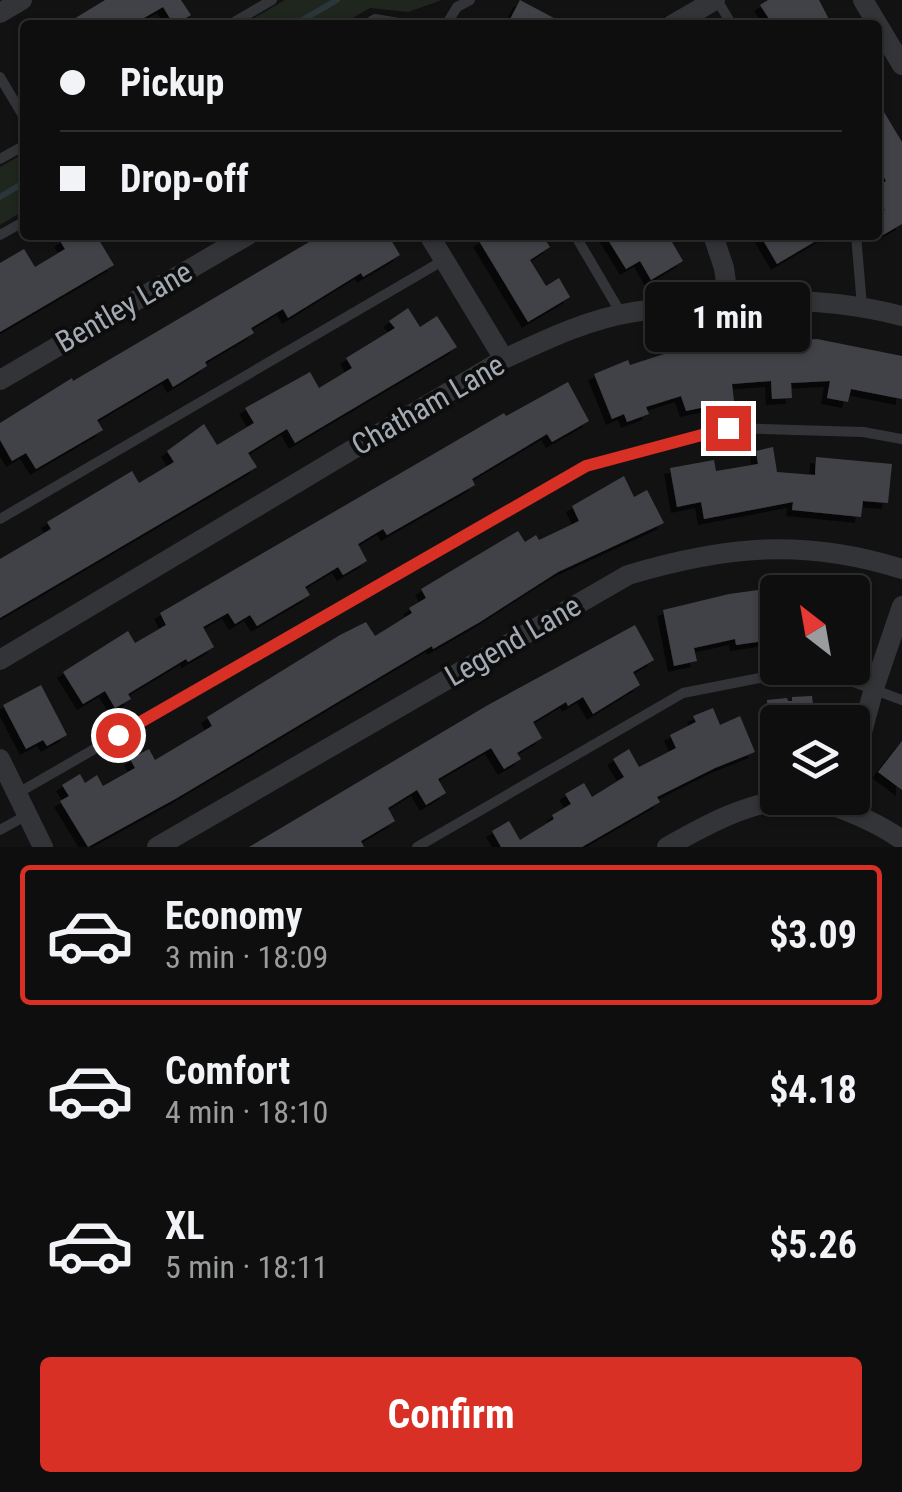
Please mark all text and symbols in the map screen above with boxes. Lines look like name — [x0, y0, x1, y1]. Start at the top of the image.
text: Pickup — [120, 61, 224, 105]
text: Drop-off — [120, 157, 249, 201]
street label: Bentley Lane — [50, 254, 198, 360]
callout: 1 min — [646, 283, 810, 353]
text: 1 min — [692, 298, 763, 336]
street label: Chatham Lane — [345, 347, 510, 462]
route end — [706, 406, 751, 451]
north arrow — [760, 575, 870, 685]
map controls — [760, 575, 870, 815]
street label: Legend Lane — [439, 588, 587, 693]
button: layers — [760, 705, 870, 815]
route start — [96, 713, 141, 758]
icon: car — [45, 890, 135, 980]
text: Economy — [165, 894, 302, 938]
text: $3.09 — [769, 913, 857, 957]
text: 3 min · 18:09 — [165, 938, 328, 976]
icon: car — [45, 1045, 135, 1135]
text: Comfort — [165, 1049, 290, 1093]
text: $4.18 — [769, 1068, 857, 1112]
text: 4 min · 18:10 — [165, 1093, 328, 1131]
icon: car — [45, 1200, 135, 1290]
text: XL — [165, 1204, 204, 1248]
text: $5.26 — [769, 1223, 857, 1267]
text: 5 min · 18:11 — [165, 1248, 328, 1286]
button: Confirm — [40, 1357, 862, 1472]

